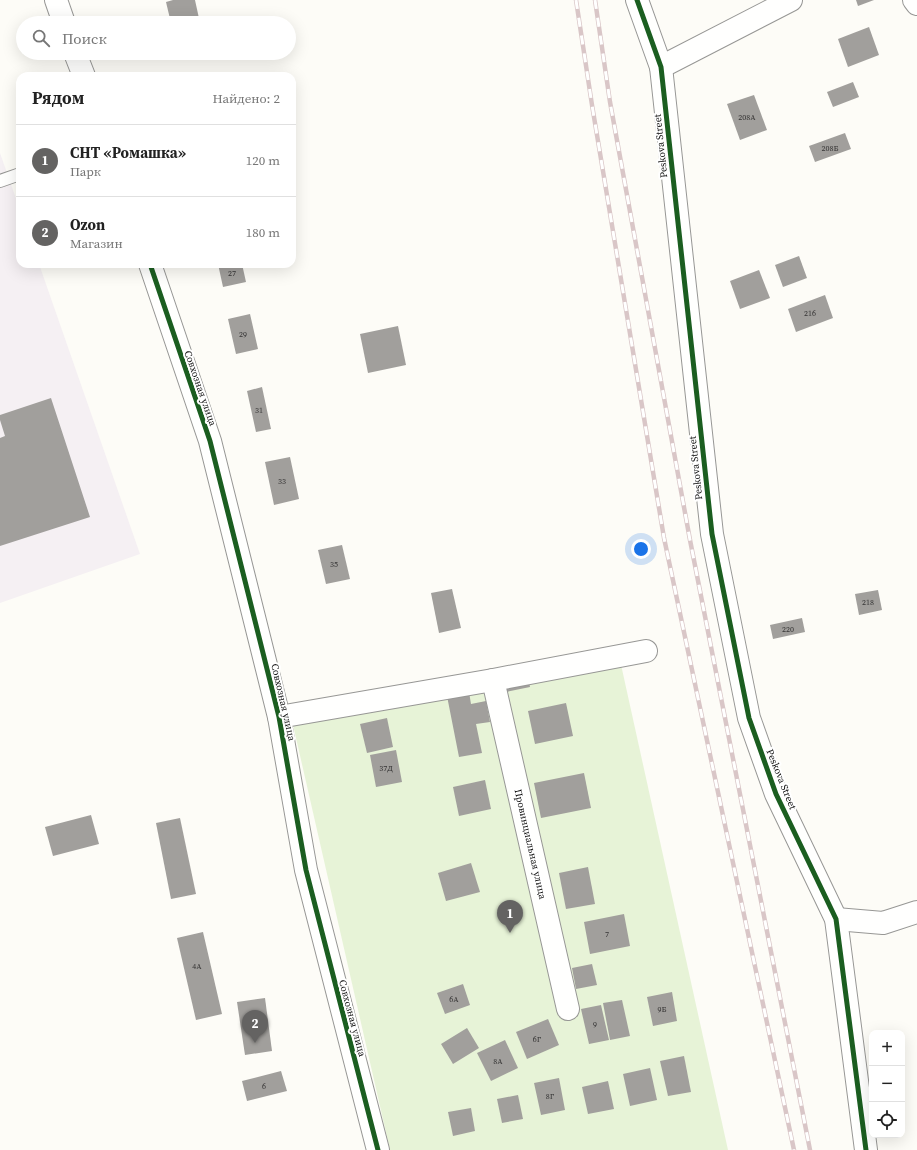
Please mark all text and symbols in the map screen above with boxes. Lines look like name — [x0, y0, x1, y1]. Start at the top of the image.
search box — [16, 16, 296, 60]
icon: search — [30, 27, 52, 49]
text: Поиск — [62, 28, 107, 49]
text: Рядом — [32, 86, 84, 110]
text: Найдено: 2 — [213, 90, 280, 107]
house number: 208А — [738, 112, 756, 123]
street label: Peskova Street — [651, 113, 670, 178]
text: СНТ «Ромашка» — [70, 142, 186, 163]
house number: 208Б — [822, 143, 839, 154]
text: 1 — [41, 152, 49, 169]
text: 120 m — [246, 152, 280, 169]
text: Парк — [70, 163, 101, 180]
text: Ozon — [70, 214, 105, 235]
text: 2 — [41, 224, 49, 241]
text: 180 m — [246, 224, 280, 241]
text: Магазин — [70, 235, 123, 252]
house number: 27 — [228, 268, 236, 279]
house number: 216 — [804, 308, 816, 319]
house number: 29 — [239, 329, 247, 340]
street label: Совхозная улица — [182, 349, 220, 429]
house number: 31 — [255, 405, 263, 416]
street label: Peskova Street — [686, 435, 705, 500]
house number: 33 — [278, 476, 286, 487]
your location — [631, 539, 651, 559]
house number: 35 — [330, 559, 338, 570]
house number: 218 — [862, 597, 874, 608]
house number: 220 — [782, 624, 794, 635]
street label: Совхозная улица — [268, 662, 299, 743]
street label: Peskova Street — [764, 747, 800, 812]
house number: 37Д — [379, 763, 393, 774]
street label: Провинциальная улица — [512, 788, 550, 901]
pin: 1 — [497, 900, 523, 933]
house number: 7 — [605, 929, 609, 940]
house number: 4А — [192, 961, 202, 972]
street label: Совхозная улица — [336, 978, 369, 1059]
house number: 6А — [449, 994, 459, 1005]
house number: 9Б — [658, 1004, 667, 1015]
pin: 2 — [242, 1010, 268, 1043]
house number: 9 — [593, 1019, 597, 1030]
map controls — [869, 1030, 905, 1138]
button: + — [869, 1030, 905, 1066]
house number: 6Г — [533, 1034, 542, 1045]
house number: 8А — [493, 1056, 503, 1067]
button: − — [869, 1066, 905, 1102]
house number: 6 — [262, 1081, 266, 1092]
house number: 8Г — [546, 1091, 555, 1102]
button: locate — [869, 1102, 905, 1138]

